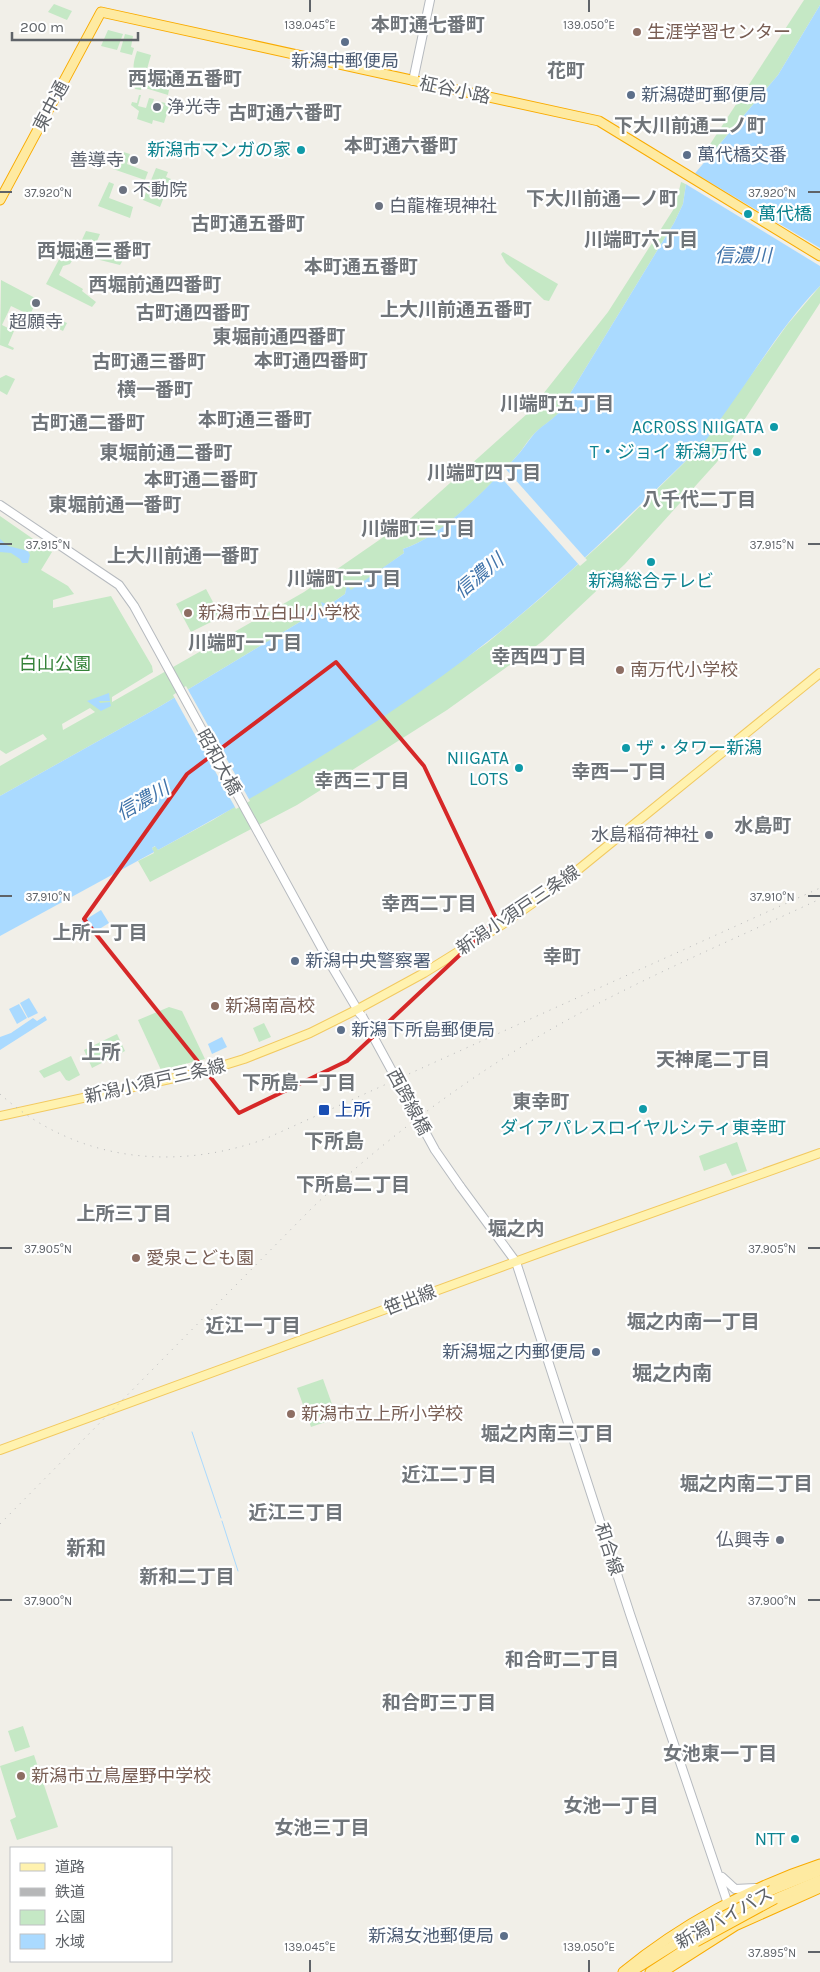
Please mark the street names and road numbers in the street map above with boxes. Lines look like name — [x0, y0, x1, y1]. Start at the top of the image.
street label: 柾谷小路 — [417, 72, 493, 108]
street label: 東中通 — [29, 77, 73, 135]
street label: 昭和大橋 — [192, 725, 246, 799]
street label: 新潟小須戸三条線 — [452, 861, 584, 959]
street label: 新潟小須戸三条線 — [82, 1054, 228, 1108]
street label: 西跨線橋 — [382, 1065, 436, 1139]
street label: 笹出線 — [381, 1280, 439, 1320]
street label: 和合線 — [590, 1520, 628, 1578]
street label: 新潟バイパス — [672, 1882, 776, 1954]

